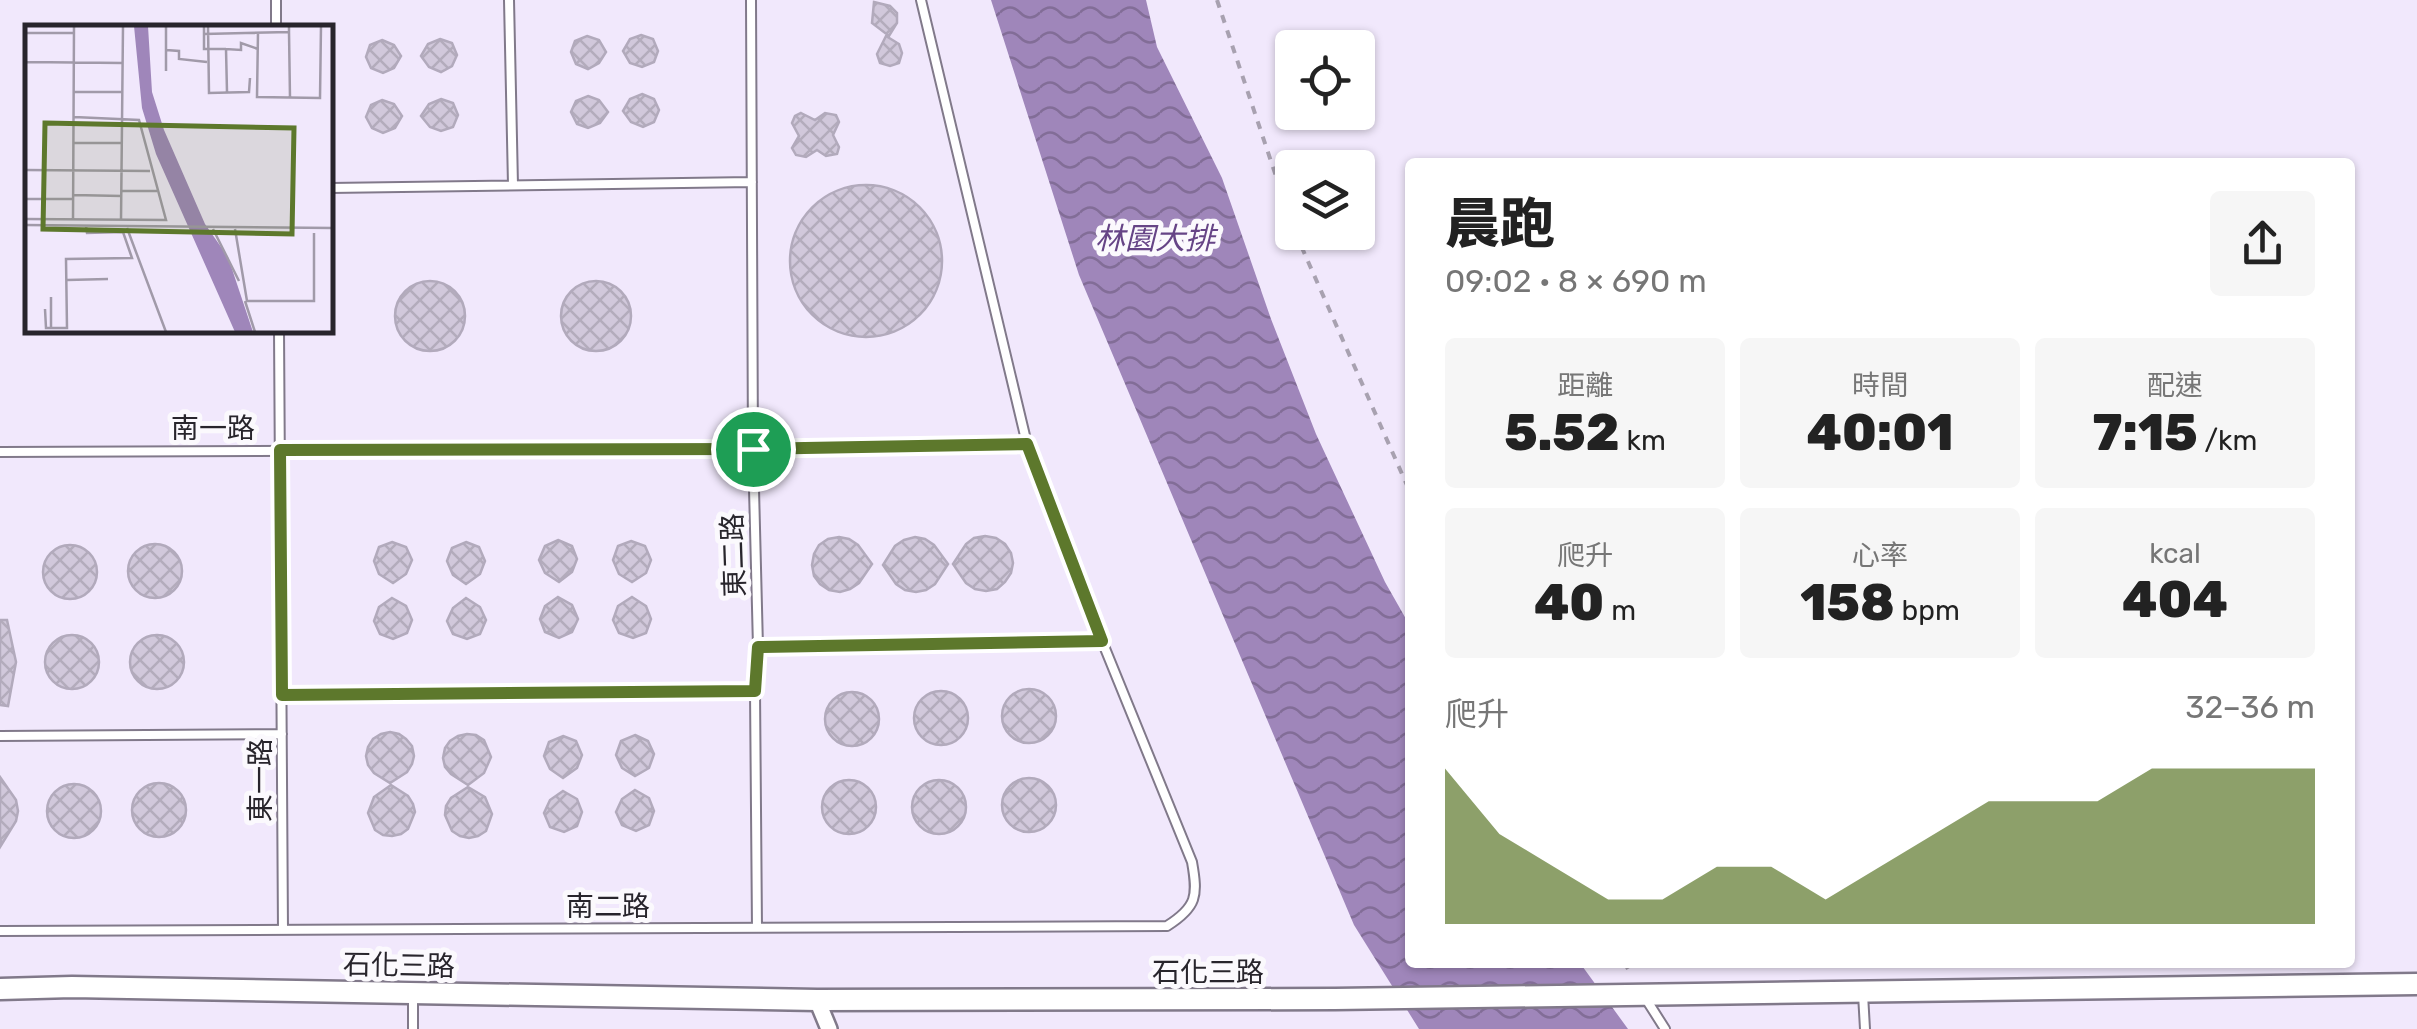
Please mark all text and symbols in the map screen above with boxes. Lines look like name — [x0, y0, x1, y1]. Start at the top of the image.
inset map — [25, 25, 332, 332]
map controls — [1275, 30, 1375, 250]
button: locate — [1275, 30, 1375, 130]
button: layers — [1275, 150, 1375, 250]
button: share — [2210, 191, 2315, 296]
text: 晨跑 — [1445, 192, 1555, 257]
water label: 林園大排 — [1095, 221, 1219, 257]
text: 09:02 · 8 × 690 m — [1445, 262, 1707, 300]
text: 距離 — [1557, 369, 1613, 402]
text: 時間 — [1852, 369, 1908, 402]
text: 配速 — [2147, 369, 2203, 402]
text: 5.52 — [1504, 403, 1620, 463]
text: 40:01 — [1806, 403, 1954, 463]
text: 7:15 — [2093, 403, 2198, 463]
pin — [711, 407, 796, 492]
street label: 南一路 — [171, 412, 255, 445]
icon: arrive — [726, 422, 781, 477]
text: km — [1620, 424, 1666, 457]
text: /km — [2198, 424, 2257, 457]
street label: 東二路 — [716, 512, 751, 598]
text: kcal — [2149, 537, 2201, 570]
text: 爬升 — [1557, 539, 1613, 572]
text: 心率 — [1852, 539, 1908, 572]
text: 404 — [2122, 570, 2228, 630]
text: 40 — [1534, 573, 1604, 633]
text: 158 — [1800, 573, 1895, 633]
text: m — [1604, 594, 1636, 627]
text: bpm — [1895, 594, 1960, 627]
text: 32–36 m — [2185, 688, 2315, 726]
text: 爬升 — [1445, 695, 1509, 733]
street label: 東一路 — [244, 738, 277, 822]
street label: 南二路 — [566, 890, 650, 923]
street label: 石化三路 — [343, 948, 455, 983]
street label: 石化三路 — [1152, 956, 1264, 989]

